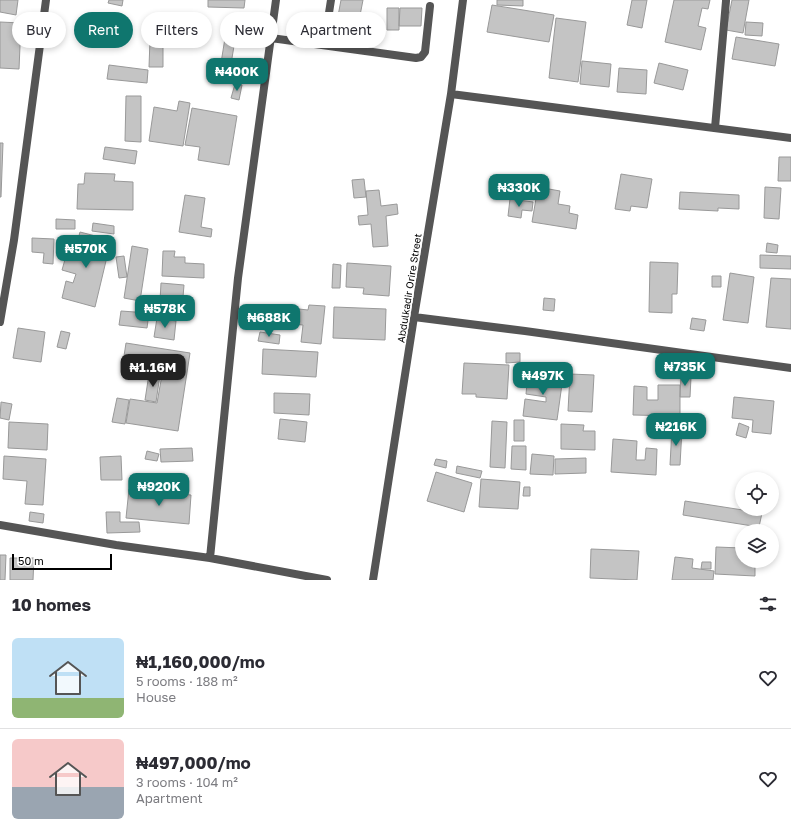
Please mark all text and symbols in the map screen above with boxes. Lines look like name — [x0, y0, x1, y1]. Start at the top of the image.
chip: Buy — [12, 12, 66, 48]
chip: Rent — [74, 12, 133, 48]
chip: Filters — [141, 12, 212, 48]
chip: New — [220, 12, 278, 48]
chip: Apartment — [286, 12, 386, 48]
pin: ₦400K — [209, 58, 265, 92]
text: ₦400K — [215, 63, 259, 79]
pin: ₦330K — [491, 174, 547, 208]
text: ₦330K — [497, 179, 541, 195]
street label: Abdulkadir Orire Street — [394, 233, 424, 343]
pin: ₦570K — [58, 235, 114, 269]
text: ₦570K — [65, 240, 107, 256]
pin: ₦578K — [137, 295, 193, 329]
text: ₦578K — [144, 300, 186, 316]
pin: ₦688K — [241, 304, 297, 338]
text: ₦688K — [247, 309, 291, 325]
pin: ₦735K — [657, 353, 713, 387]
pin: ₦1.16M — [120, 354, 186, 388]
text: ₦735K — [664, 358, 706, 374]
text: ₦1.16M — [130, 359, 176, 375]
pin: ₦497K — [515, 362, 571, 396]
text: ₦497K — [522, 367, 564, 383]
pin: ₦216K — [648, 413, 704, 447]
text: ₦216K — [655, 418, 697, 434]
map controls — [735, 472, 779, 568]
button: locate — [735, 472, 779, 516]
pin: ₦920K — [131, 473, 187, 507]
text: ₦920K — [137, 478, 181, 494]
button: layers — [735, 524, 779, 568]
scale bar — [12, 552, 112, 571]
text: 50 m — [18, 554, 44, 567]
icon: filters — [757, 593, 779, 615]
text: 10 homes — [12, 594, 91, 615]
text: ₦1,160,000/mo — [136, 651, 265, 672]
icon: home — [44, 654, 92, 702]
icon: heart — [757, 667, 779, 689]
text: 5 rooms · 188 m² — [136, 673, 238, 689]
text: House — [136, 689, 176, 705]
text: ₦497,000/mo — [136, 752, 251, 773]
icon: home — [44, 755, 92, 803]
icon: heart — [757, 768, 779, 790]
text: 3 rooms · 104 m² — [136, 774, 238, 790]
text: Apartment — [136, 790, 203, 806]

